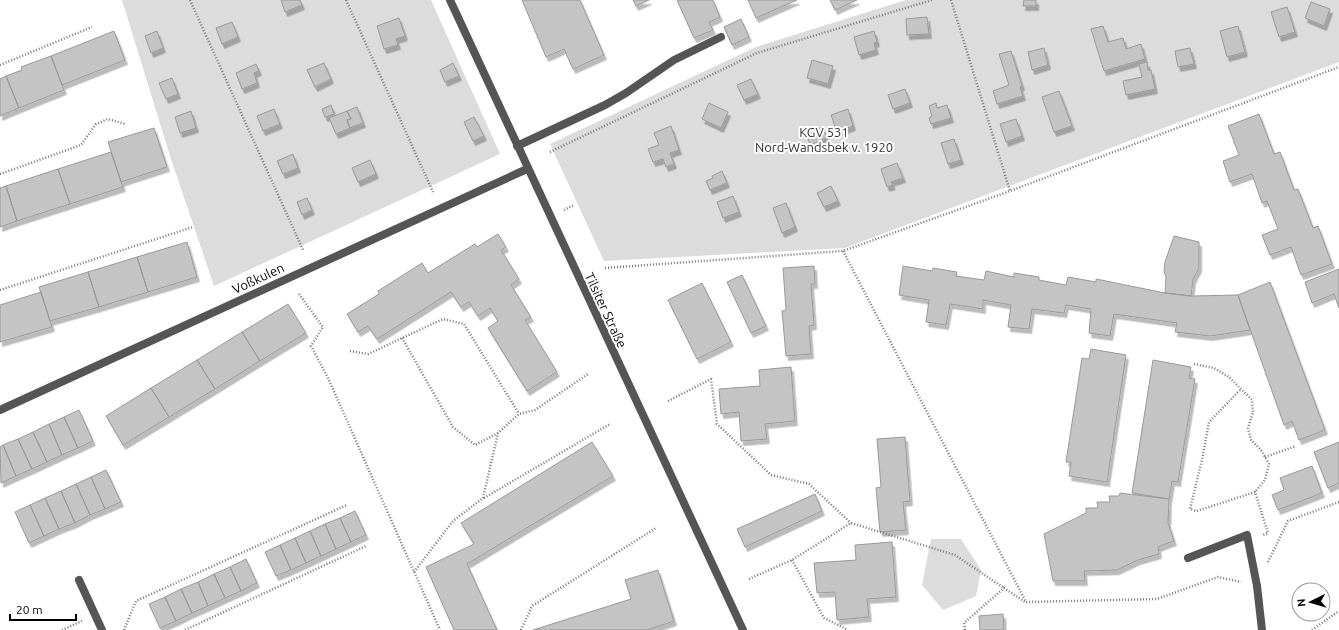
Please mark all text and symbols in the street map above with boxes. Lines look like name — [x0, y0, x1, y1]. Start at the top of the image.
park label: KGV 531 Nord-Wandsbek v. 1920 — [755, 125, 893, 154]
street label: Voßkulen — [230, 260, 286, 296]
street label: Tilsiter Straße — [582, 270, 630, 350]
north arrow — [1291, 582, 1331, 622]
scale bar — [10, 596, 76, 622]
text: N — [1295, 598, 1307, 607]
text: 20 m — [16, 603, 43, 616]

